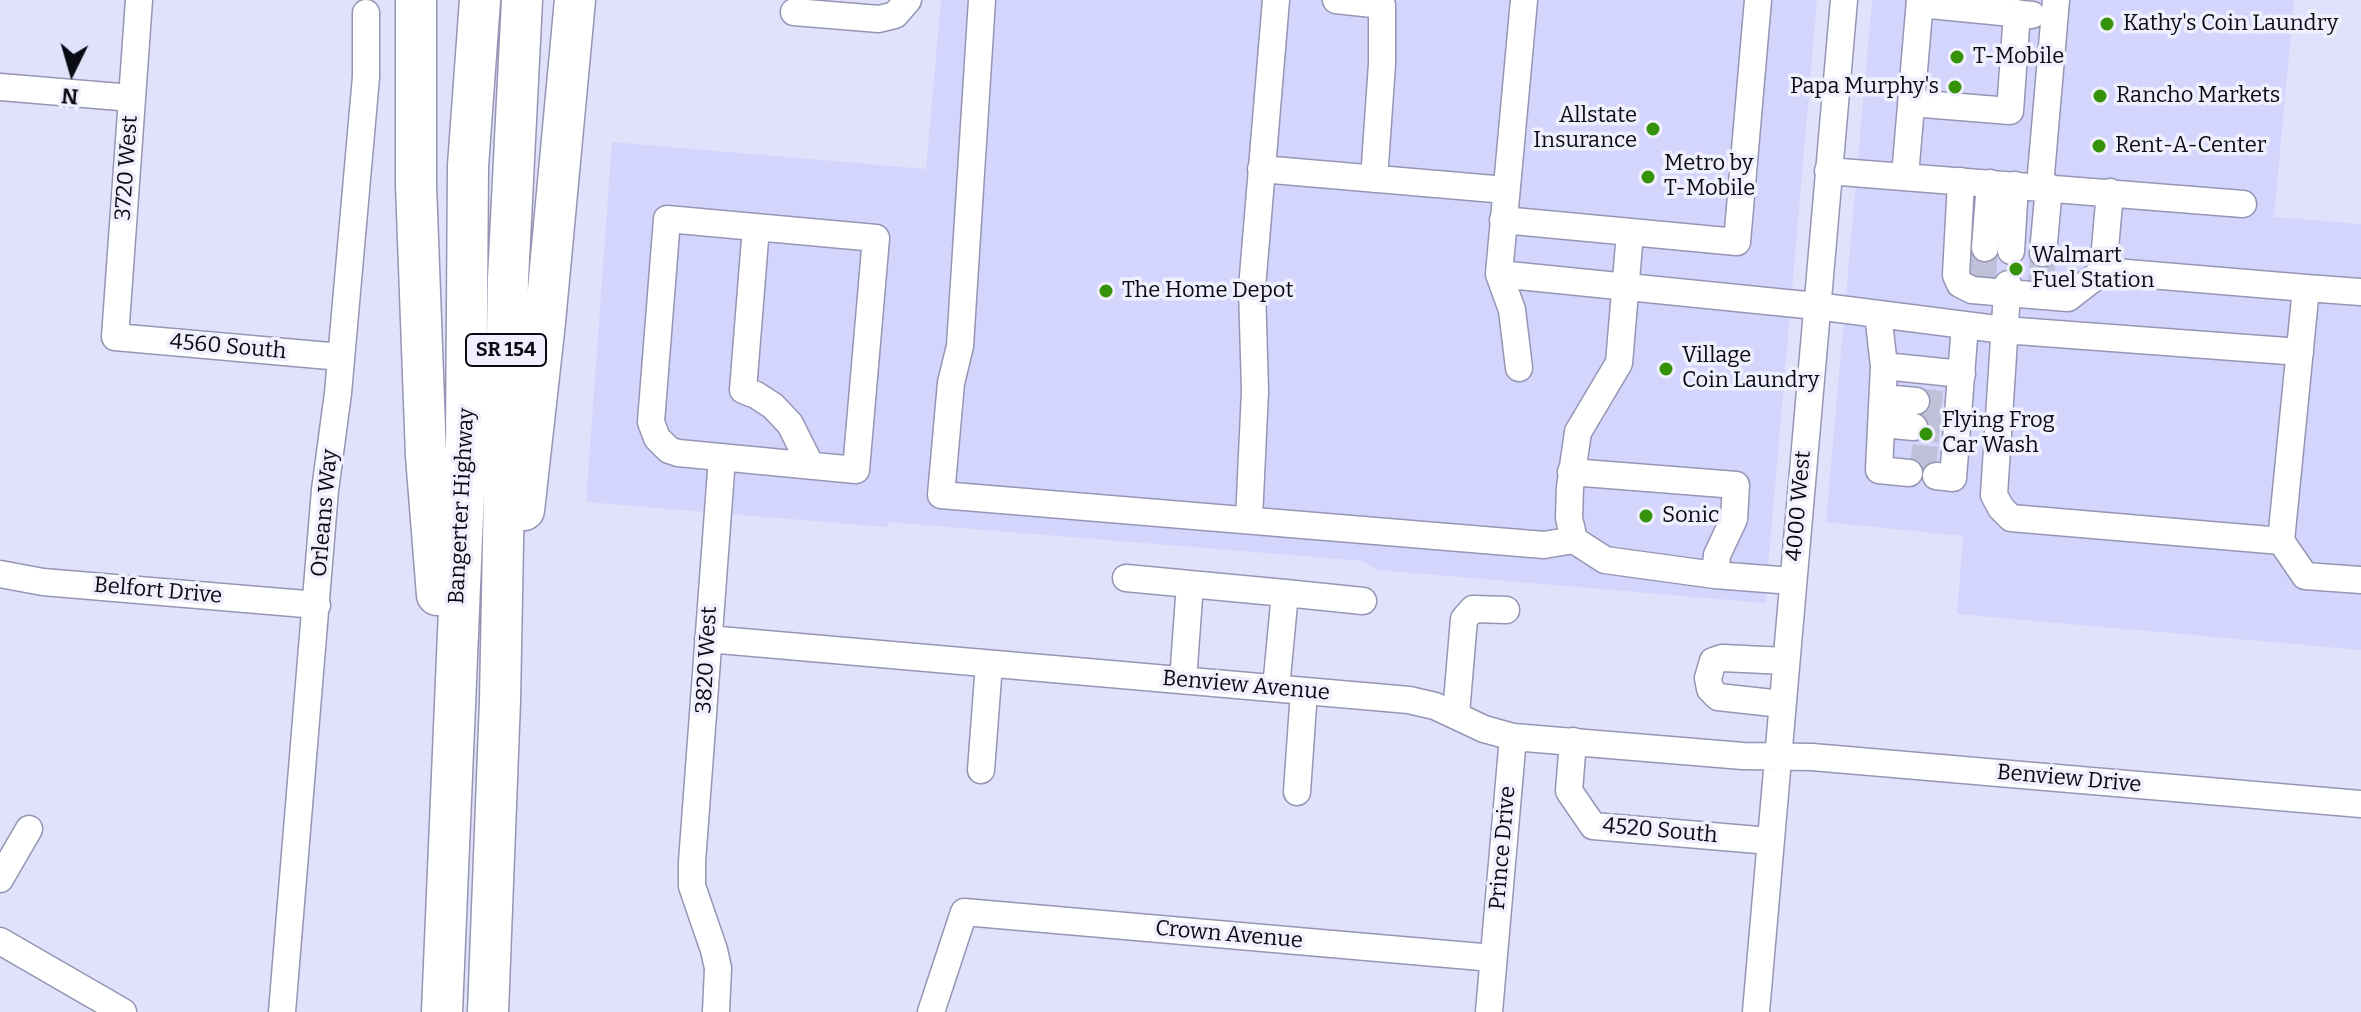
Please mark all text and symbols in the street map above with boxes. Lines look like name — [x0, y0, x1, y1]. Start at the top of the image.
place label: Kathy's Coin Laundry — [2123, 11, 2338, 37]
marker: Kathy's Coin Laundry — [2098, 15, 2116, 33]
north arrow — [32, 32, 112, 112]
place label: T-Mobile — [1973, 44, 2064, 70]
marker: T-Mobile — [1948, 48, 1966, 66]
place label: Papa Murphy's — [1790, 74, 1939, 100]
marker: Papa Murphy's — [1946, 78, 1964, 96]
text: N — [60, 82, 80, 111]
place label: Rancho Markets — [2116, 83, 2280, 109]
marker: Rancho Markets — [2091, 87, 2109, 105]
place label: Allstate Insurance — [1533, 103, 1637, 154]
street label: 3720 West — [110, 115, 144, 221]
marker: Allstate Insurance — [1644, 120, 1662, 138]
place label: Rent-A-Center — [2115, 133, 2266, 159]
marker: Rent-A-Center — [2090, 137, 2108, 155]
place label: Metro by T-Mobile — [1664, 151, 1755, 202]
marker: Metro by T-Mobile — [1639, 168, 1657, 186]
place label: Walmart Fuel Station — [2032, 243, 2154, 294]
marker: Walmart Fuel Station — [2007, 260, 2025, 278]
place label: The Home Depot — [1122, 278, 1293, 304]
marker: The Home Depot — [1097, 282, 1115, 300]
street label: 4560 South — [169, 329, 287, 365]
road number: SR 154 — [466, 334, 546, 366]
place label: Village Coin Laundry — [1682, 343, 1819, 394]
marker: Village Coin Laundry — [1657, 360, 1675, 378]
street label: Bangerter Highway — [444, 407, 480, 605]
place label: Flying Frog Car Wash — [1942, 408, 2055, 460]
marker: Flying Frog Car Wash — [1917, 425, 1935, 443]
street label: Orleans Way — [306, 448, 344, 578]
street label: 4000 West — [1781, 450, 1817, 562]
place label: Sonic — [1662, 503, 1719, 529]
marker: Sonic — [1637, 507, 1655, 525]
street label: Belfort Drive — [93, 572, 223, 610]
street label: 3820 West — [691, 606, 723, 714]
street label: Benview Avenue — [1161, 666, 1331, 706]
street label: Benview Drive — [1996, 760, 2142, 798]
street label: Prince Drive — [1484, 785, 1522, 911]
street label: 4520 South — [1601, 813, 1719, 849]
street label: Crown Avenue — [1154, 915, 1304, 955]

